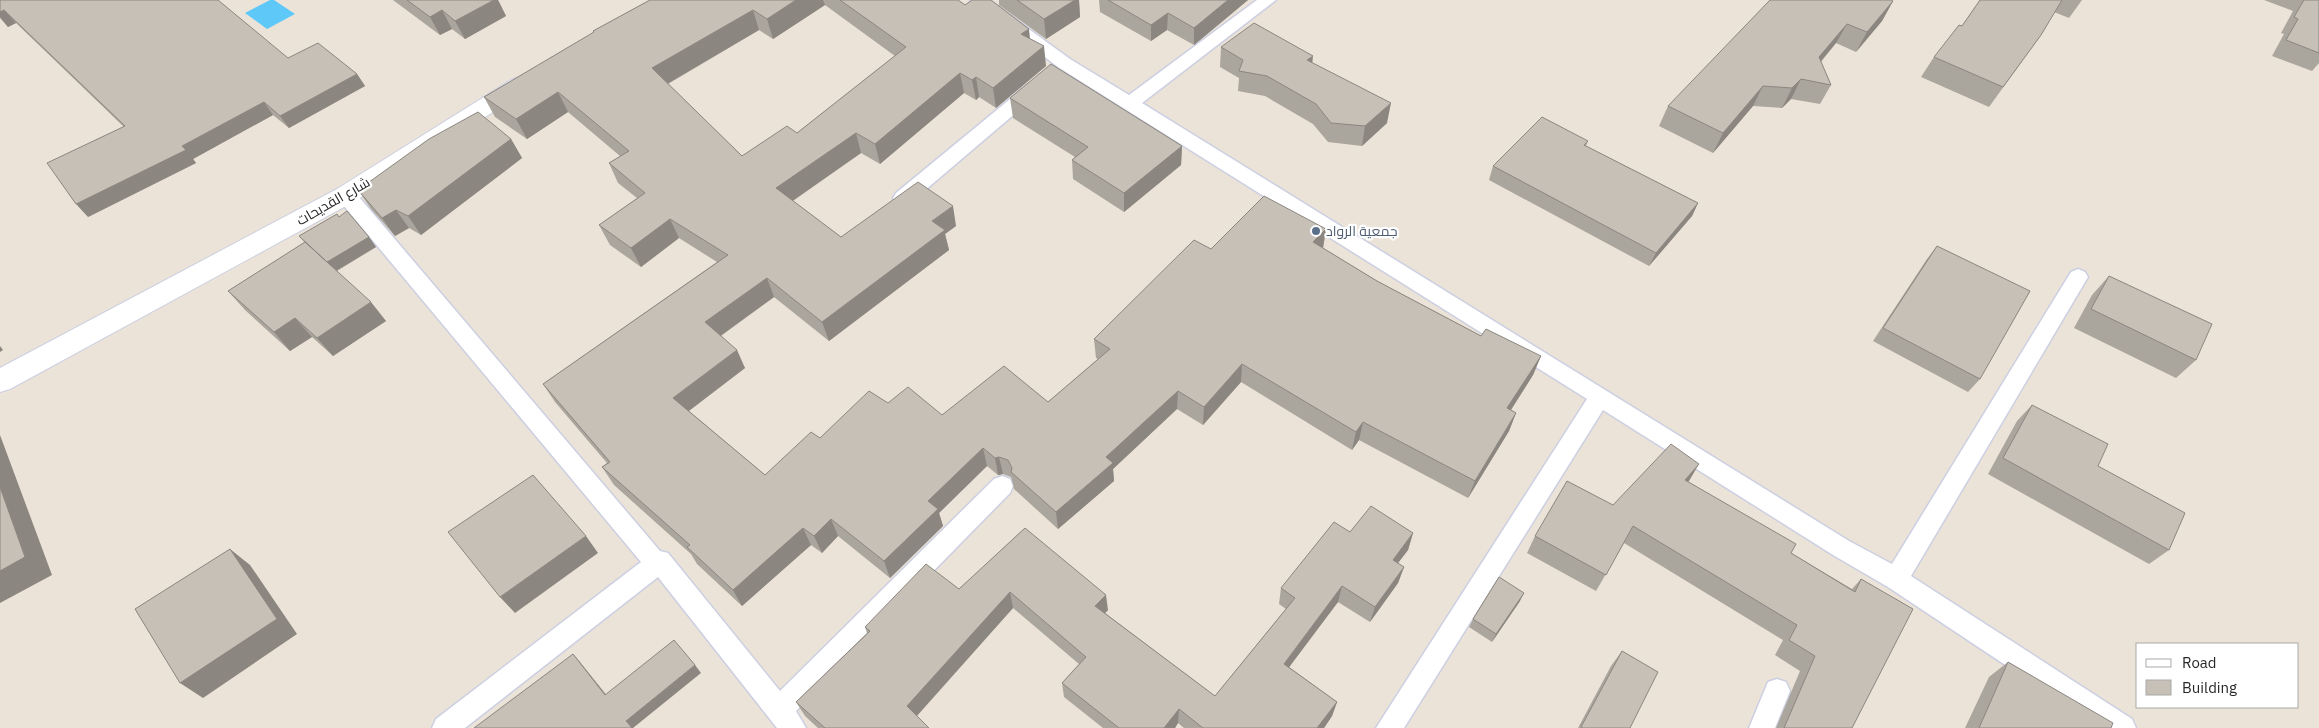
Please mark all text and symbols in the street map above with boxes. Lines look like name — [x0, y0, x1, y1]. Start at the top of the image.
street label: شارع القديحات — [293, 173, 373, 229]
place label: جمعية الرواد — [1326, 222, 1398, 240]
marker: جمعية الرواد — [1310, 225, 1322, 237]
legend — [2136, 643, 2299, 708]
text: Road — [2182, 653, 2217, 672]
text: Building — [2182, 678, 2237, 697]

